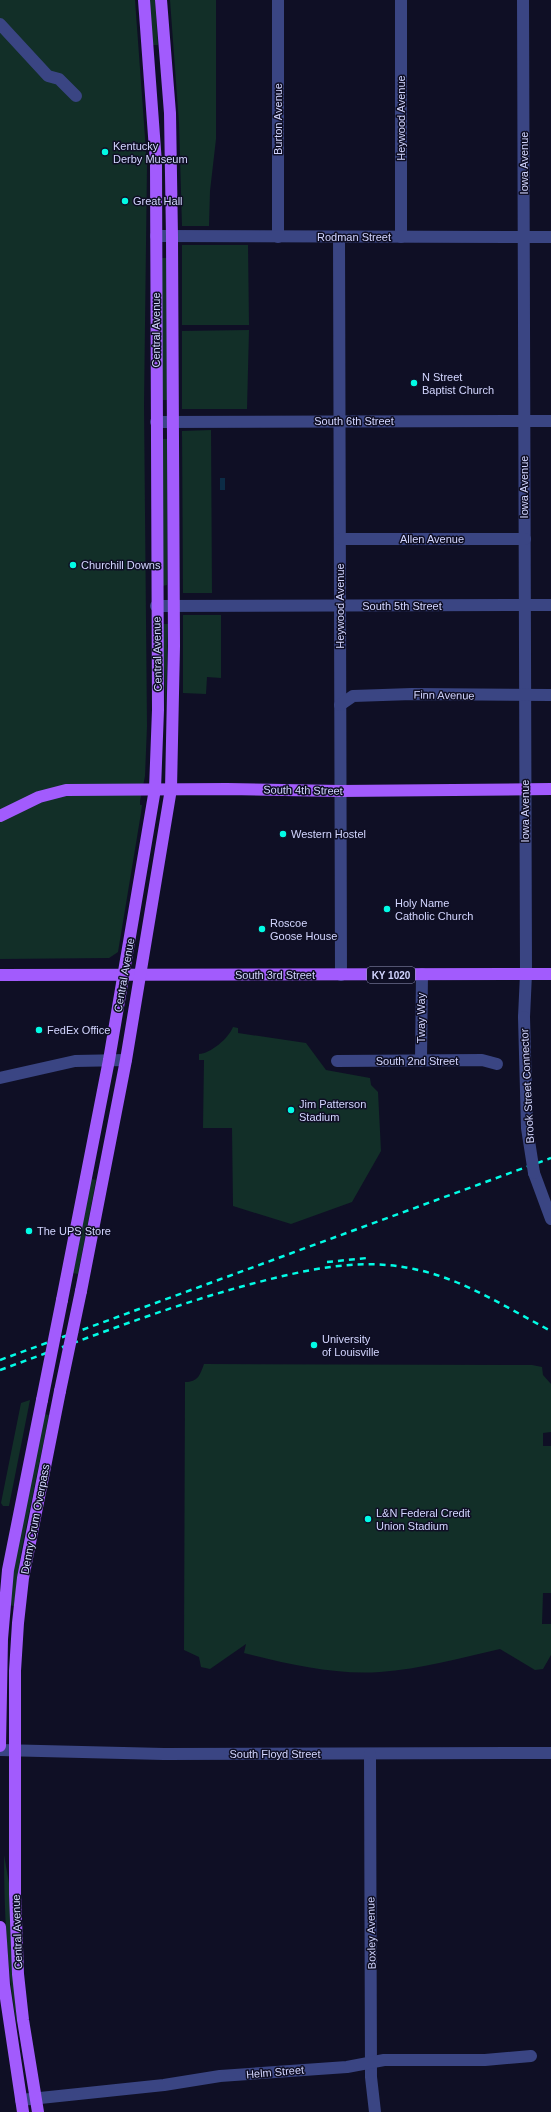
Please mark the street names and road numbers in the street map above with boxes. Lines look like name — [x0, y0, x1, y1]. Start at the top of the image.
street label: Heywood Avenue — [395, 75, 407, 161]
street label: Burton Avenue — [272, 83, 284, 155]
street label: Iowa Avenue — [518, 132, 530, 194]
street label: Rodman Street — [317, 231, 391, 243]
street label: Central Avenue — [150, 292, 162, 368]
street label: South 6th Street — [314, 415, 394, 427]
street label: Iowa Avenue — [518, 456, 530, 518]
street label: Allen Avenue — [400, 533, 464, 545]
street label: Heywood Avenue — [334, 563, 346, 649]
street label: South 5th Street — [362, 600, 442, 612]
street label: Central Avenue — [150, 616, 164, 692]
street label: Finn Avenue — [413, 688, 475, 702]
street label: Iowa Avenue — [519, 780, 531, 842]
street label: South 4th Street — [263, 783, 343, 797]
street label: Central Avenue — [112, 937, 136, 1013]
road number: KY 1020 — [367, 967, 415, 983]
street label: South 3rd Street — [235, 969, 315, 981]
street label: Tway Way — [415, 992, 427, 1043]
street label: Brook Street Connector — [518, 1028, 536, 1144]
street label: South 2nd Street — [376, 1055, 458, 1067]
street label: Denny Crum Overpass — [18, 1462, 52, 1575]
street label: South Floyd Street — [229, 1748, 321, 1760]
street label: Central Avenue — [10, 1894, 24, 1970]
street label: Boxley Avenue — [364, 1897, 378, 1969]
street label: Helm Street — [246, 2063, 304, 2081]

